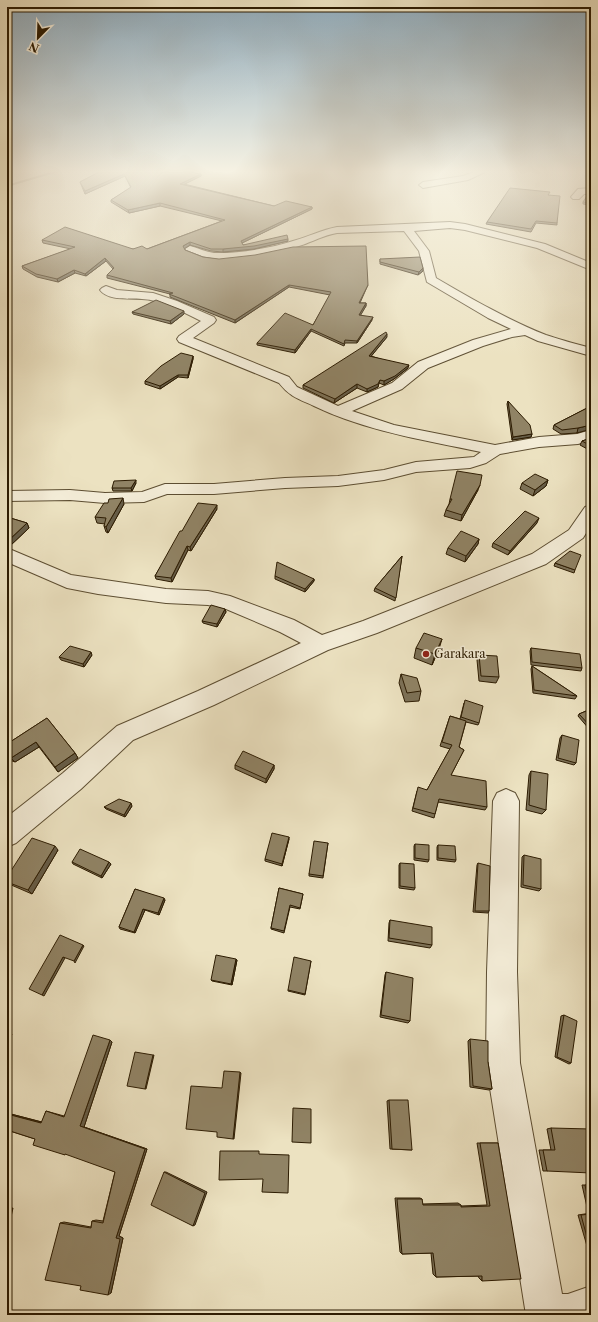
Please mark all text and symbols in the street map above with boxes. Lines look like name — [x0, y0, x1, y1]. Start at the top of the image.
north arrow — [18, 18, 58, 58]
text: N — [27, 39, 41, 56]
place label: Garakara — [434, 646, 486, 661]
marker: Garakara — [421, 649, 431, 659]

